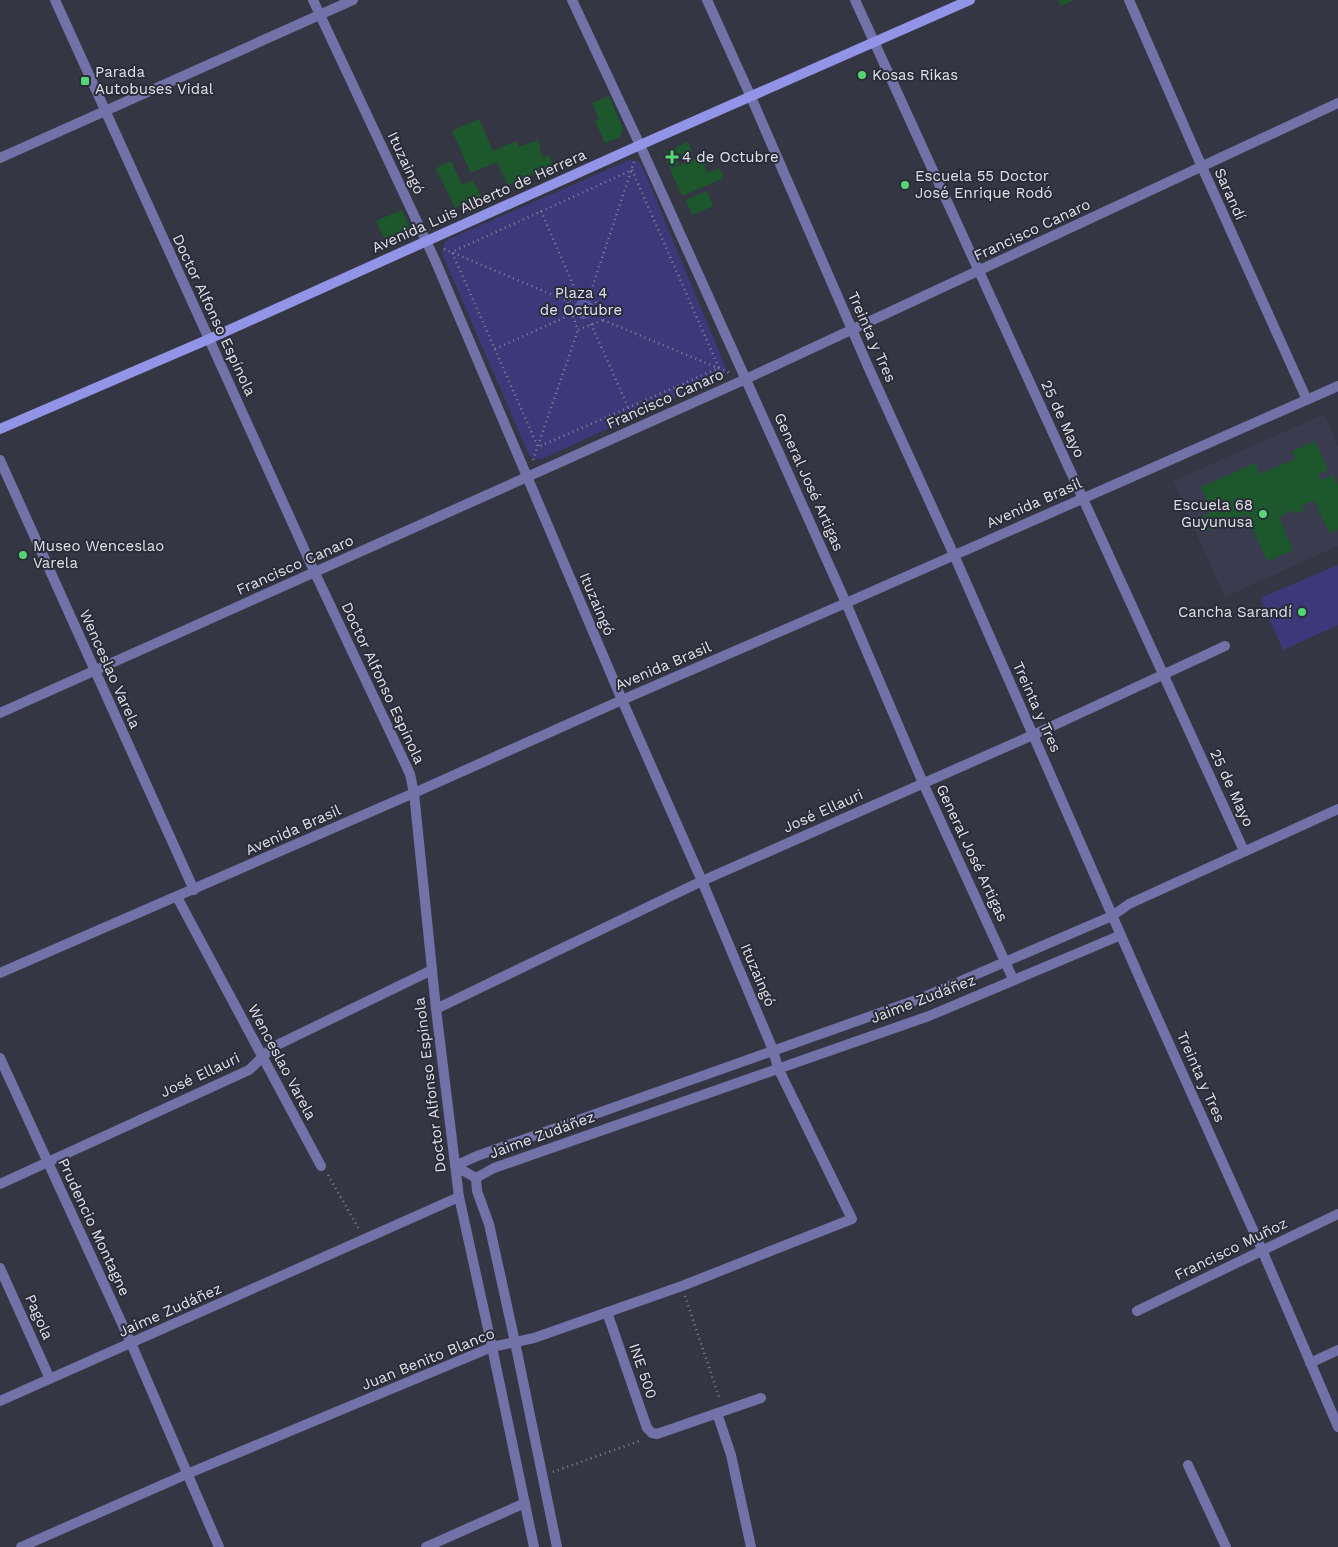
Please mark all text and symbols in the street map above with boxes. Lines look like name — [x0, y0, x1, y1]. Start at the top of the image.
place label: Parada Autobuses Vidal — [95, 63, 214, 98]
place label: Kosas Rikas — [872, 66, 958, 84]
marker: Kosas Rikas — [856, 69, 868, 81]
marker: Parada Autobuses Vidal — [79, 75, 91, 87]
street label: Ituzaingó — [384, 129, 428, 197]
street label: Avenida Luis Alberto de Herrera — [369, 145, 589, 257]
place label: 4 de Octubre — [682, 148, 779, 166]
marker: 4 de Octubre — [666, 151, 678, 163]
street label: Sarandí — [1211, 165, 1249, 223]
place label: Escuela 55 Doctor José Enrique Rodó — [915, 167, 1053, 202]
marker: Escuela 55 Doctor José Enrique Rodó — [899, 179, 911, 191]
street label: Francisco Canaro — [971, 195, 1093, 265]
street label: Doctor Alfonso Espínola — [169, 231, 260, 399]
park label: Plaza 4 de Octubre — [540, 284, 622, 319]
street label: Treinta y Tres — [844, 289, 900, 385]
street label: Francisco Canaro — [604, 365, 726, 433]
street label: 25 de Mayo — [1037, 377, 1089, 461]
street label: General José Artigas — [770, 410, 848, 554]
street label: Avenida Brasil — [984, 474, 1085, 532]
place label: Escuela 68 Guyunusa — [1173, 496, 1254, 531]
marker: Escuela 68 Guyunusa — [1257, 508, 1269, 520]
street label: Francisco Canaro — [234, 531, 356, 599]
place label: Museo Wenceslao Varela — [33, 537, 164, 572]
marker: Museo Wenceslao Varela — [17, 549, 29, 561]
street label: Ituzaingó — [576, 570, 618, 638]
street label: Doctor Alfonso Espínola — [338, 599, 429, 767]
place label: Cancha Sarandí — [1178, 603, 1292, 621]
marker: Cancha Sarandí — [1296, 606, 1308, 618]
street label: Wenceslao Varela — [76, 607, 145, 732]
street label: Avenida Brasil — [612, 638, 714, 694]
street label: Treinta y Tres — [1009, 659, 1065, 755]
street label: 25 de Mayo — [1206, 746, 1258, 830]
street label: General José Artigas — [932, 782, 1012, 925]
street label: José Ellauri — [780, 785, 866, 837]
street label: Avenida Brasil — [243, 801, 344, 859]
street label: Ituzaingó — [737, 941, 779, 1009]
street label: Jaime Zudáñez — [868, 971, 978, 1027]
street label: Doctor Alfonso Espínola — [410, 996, 450, 1174]
street label: Wenceslao Varela — [244, 1001, 320, 1123]
street label: Treinta y Tres — [1173, 1029, 1229, 1125]
street label: José Ellauri — [157, 1049, 243, 1101]
street label: Jaime Zudáñez — [487, 1108, 597, 1162]
street label: Prudencio Montagne — [54, 1155, 134, 1299]
street label: Francisco Muñoz — [1172, 1214, 1290, 1284]
street label: Jaime Zudáñez — [116, 1279, 224, 1341]
street label: Pagola — [21, 1292, 57, 1343]
street label: Juan Benito Blanco — [359, 1324, 497, 1394]
street label: INE 500 — [625, 1341, 661, 1401]

